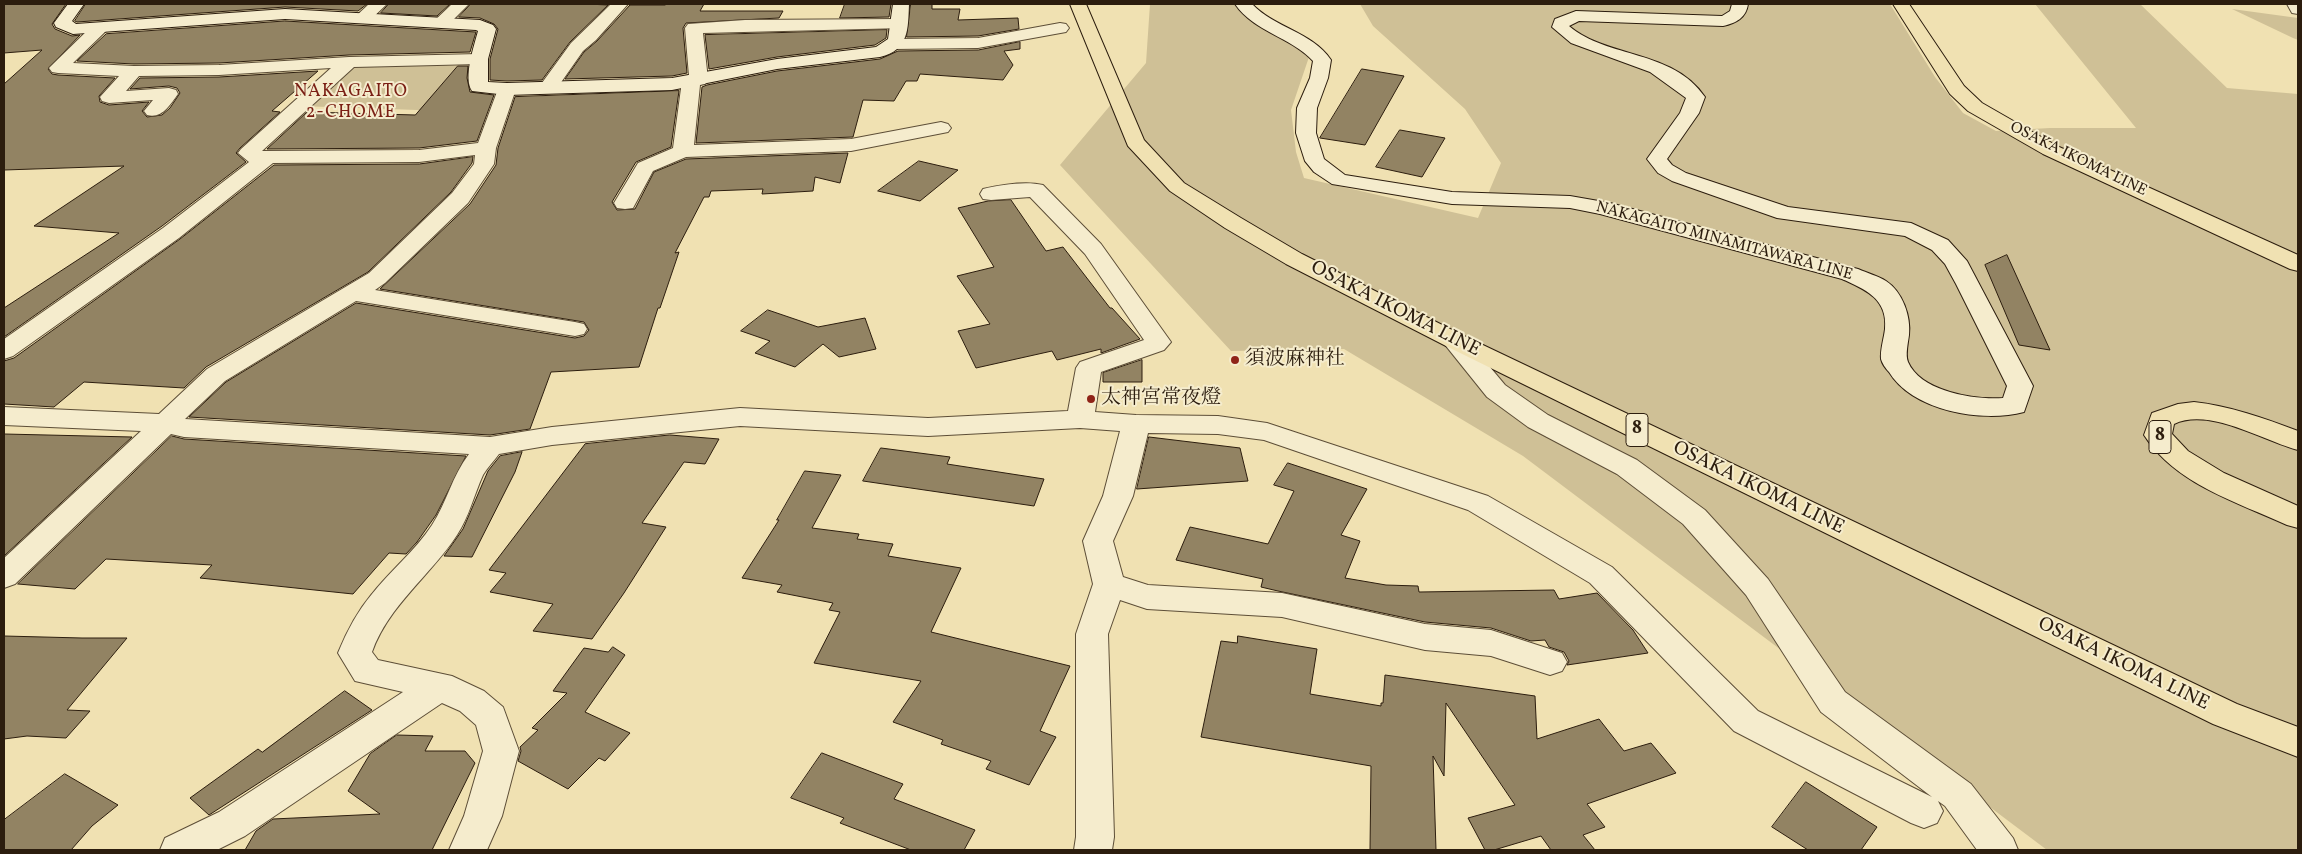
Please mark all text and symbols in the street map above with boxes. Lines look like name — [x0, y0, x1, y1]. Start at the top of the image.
district label: NAKAGAITO 2-CHOME — [293, 82, 409, 125]
street label: OSAKA IKOMA LINE — [2006, 118, 2150, 202]
street label: NAKAGAITO MINAMITAWARA LINE — [1594, 198, 1854, 286]
street label: OSAKA IKOMA LINE — [1306, 257, 1484, 363]
place label: 須波麻神社 — [1245, 348, 1345, 372]
marker: 須波麻神社 — [1229, 354, 1241, 366]
place label: 太神宮常夜燈 — [1101, 387, 1221, 411]
marker: 太神宮常夜燈 — [1085, 393, 1097, 405]
road number: 8 — [1626, 414, 1648, 446]
road number: 8 — [2149, 421, 2171, 454]
street label: OSAKA IKOMA LINE — [1668, 437, 1848, 541]
street label: OSAKA IKOMA LINE — [2033, 613, 2213, 717]

